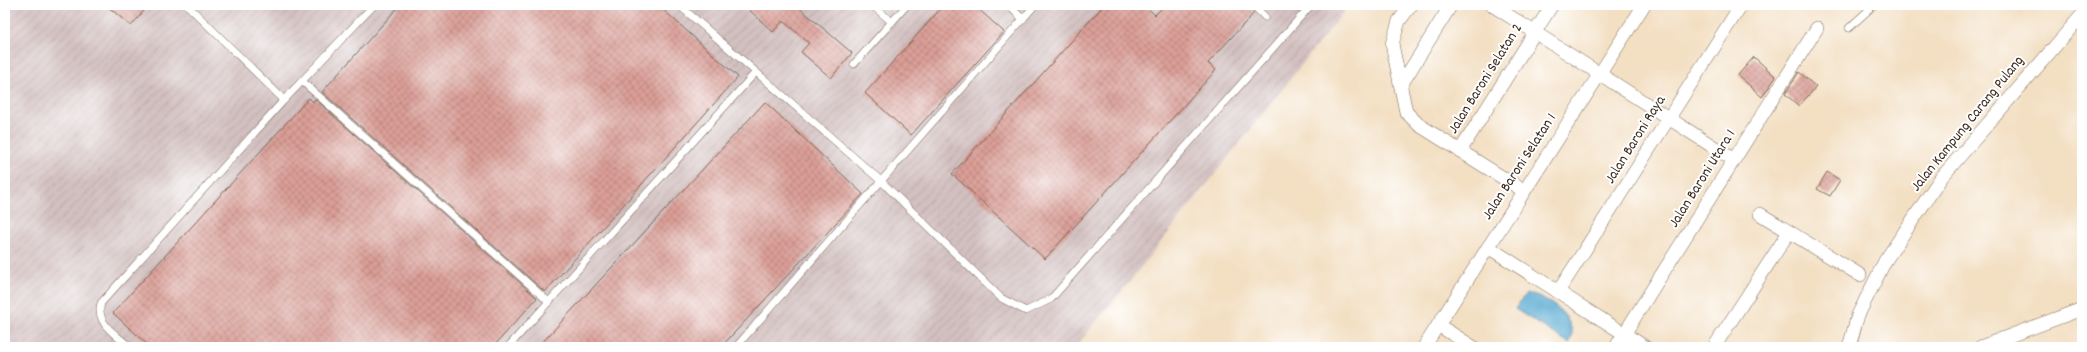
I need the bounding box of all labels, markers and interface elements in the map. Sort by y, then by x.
street label: Jalan Baroni Selatan 2 [1443,20,1529,138]
street label: Jalan Kampung Carang Pulang [1906,51,2030,197]
street label: Jalan Baroni Raya [1600,91,1672,188]
street label: Jalan Baroni Selatan 1 [1477,109,1563,225]
street label: Jalan Baroni Utara 1 [1664,126,1742,232]

